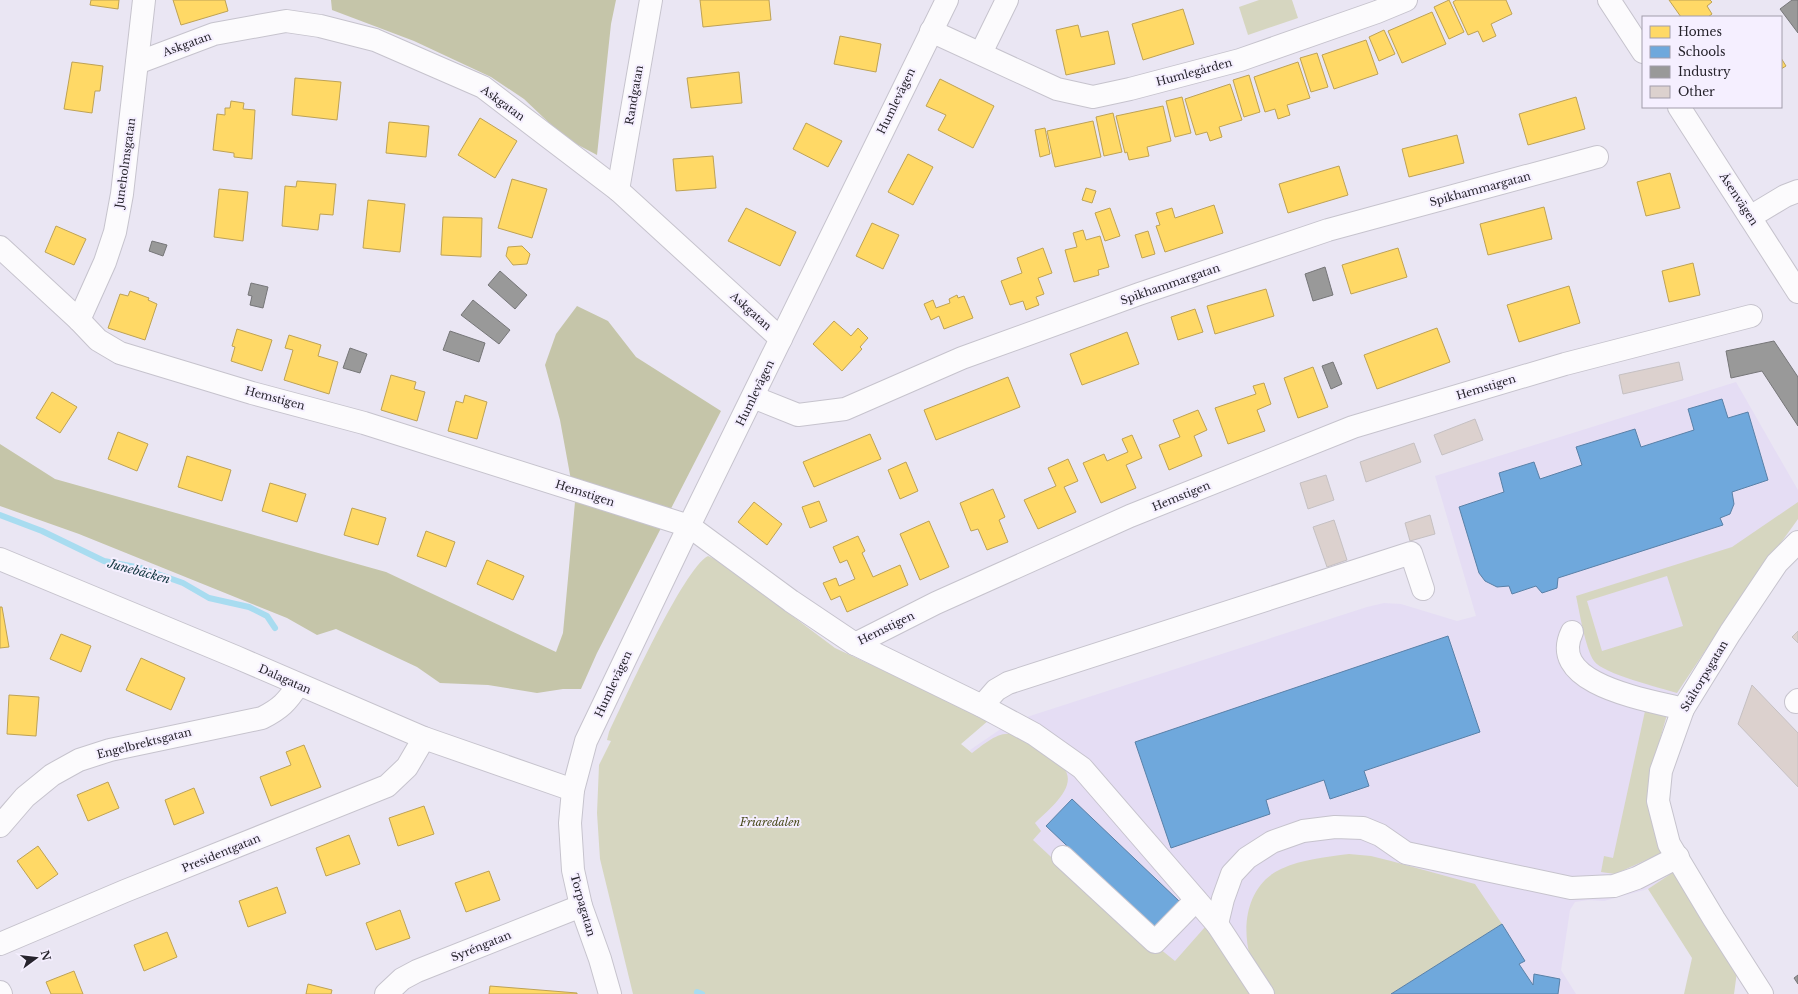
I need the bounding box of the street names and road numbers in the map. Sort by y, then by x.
street label: Askgatan [160,29,214,60]
street label: Humlegården [1154,55,1234,89]
street label: Randgatan [622,64,646,126]
street label: Humlevägen [874,65,918,136]
street label: Askgatan [478,82,528,124]
street label: Juneholmsgatan [111,117,138,211]
street label: Spikhammargatan [1428,169,1533,209]
street label: Åsenvägen [1716,169,1762,228]
street label: Spikhammargatan [1118,260,1222,308]
street label: Askgatan [727,288,775,333]
street label: Humlevägen [733,357,777,428]
street label: Hemstigen [1455,371,1518,403]
street label: Hemstigen [244,383,307,413]
street label: Hemstigen [554,477,617,509]
street label: Hemstigen [1150,478,1212,514]
street label: Hemstigen [855,608,917,648]
street label: Ståltorpsgatan [1677,638,1731,714]
street label: Humlevägen [591,648,635,720]
street label: Dalagatan [257,661,314,697]
street label: Engelbrektsgatan [95,724,193,762]
street label: Presidentgatan [180,831,263,875]
street label: Torpagatan [567,872,599,938]
street label: Syréngatan [449,927,513,964]

